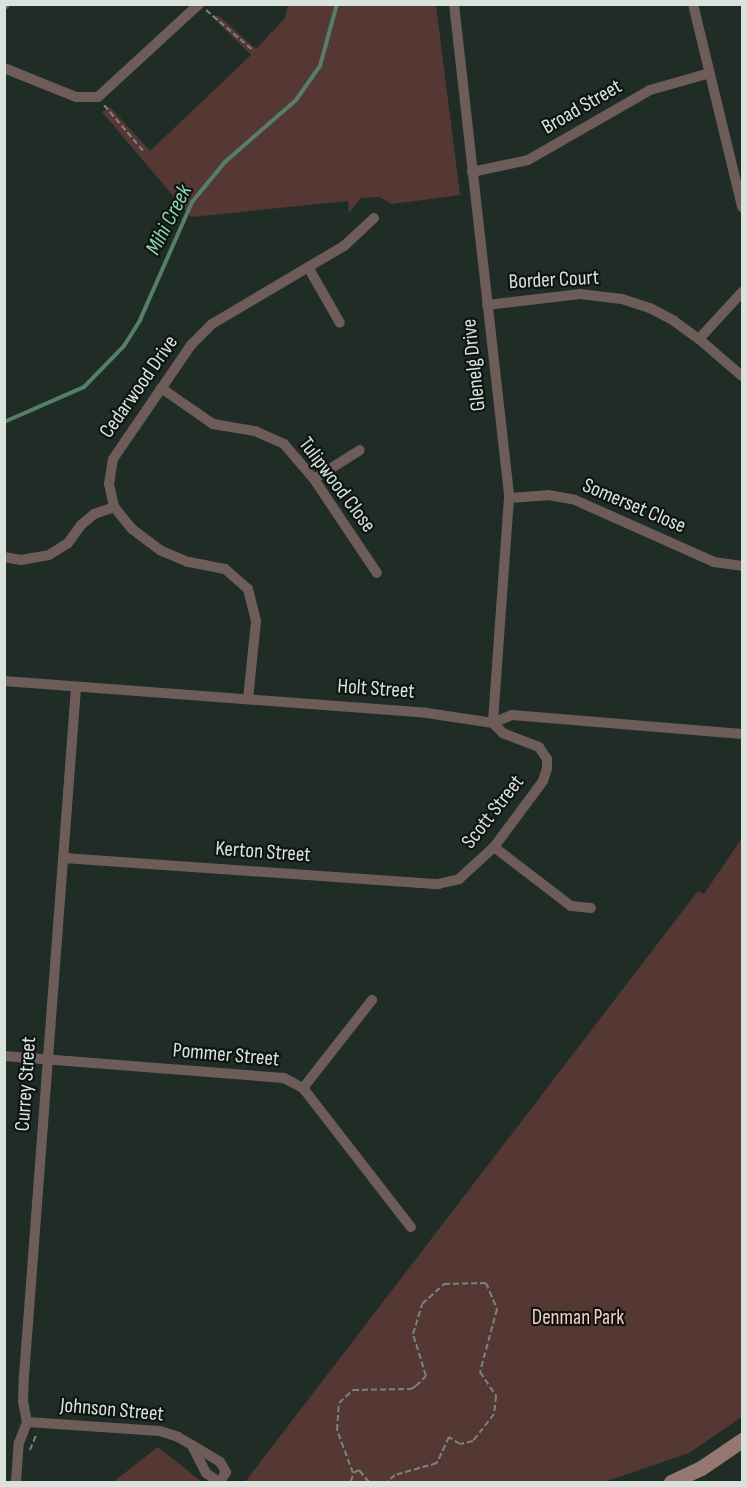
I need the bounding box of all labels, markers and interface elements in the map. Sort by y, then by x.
street label: Broad Street [537,74,627,140]
water label: Mihi Creek [140,181,198,259]
street label: Border Court [508,265,600,295]
street label: Glenelg Drive [457,318,491,412]
street label: Cedarwood Drive [94,331,184,443]
street label: Tulipwood Close [293,432,381,538]
street label: Somerset Close [579,473,689,539]
street label: Holt Street [337,674,415,704]
street label: Scott Street [456,770,530,854]
street label: Kerton Street [215,836,311,868]
street label: Currey Street [10,1036,42,1132]
street label: Pommer Street [172,1038,280,1072]
park label: Denman Park [532,1305,624,1331]
street label: Johnson Street [59,1393,165,1427]

